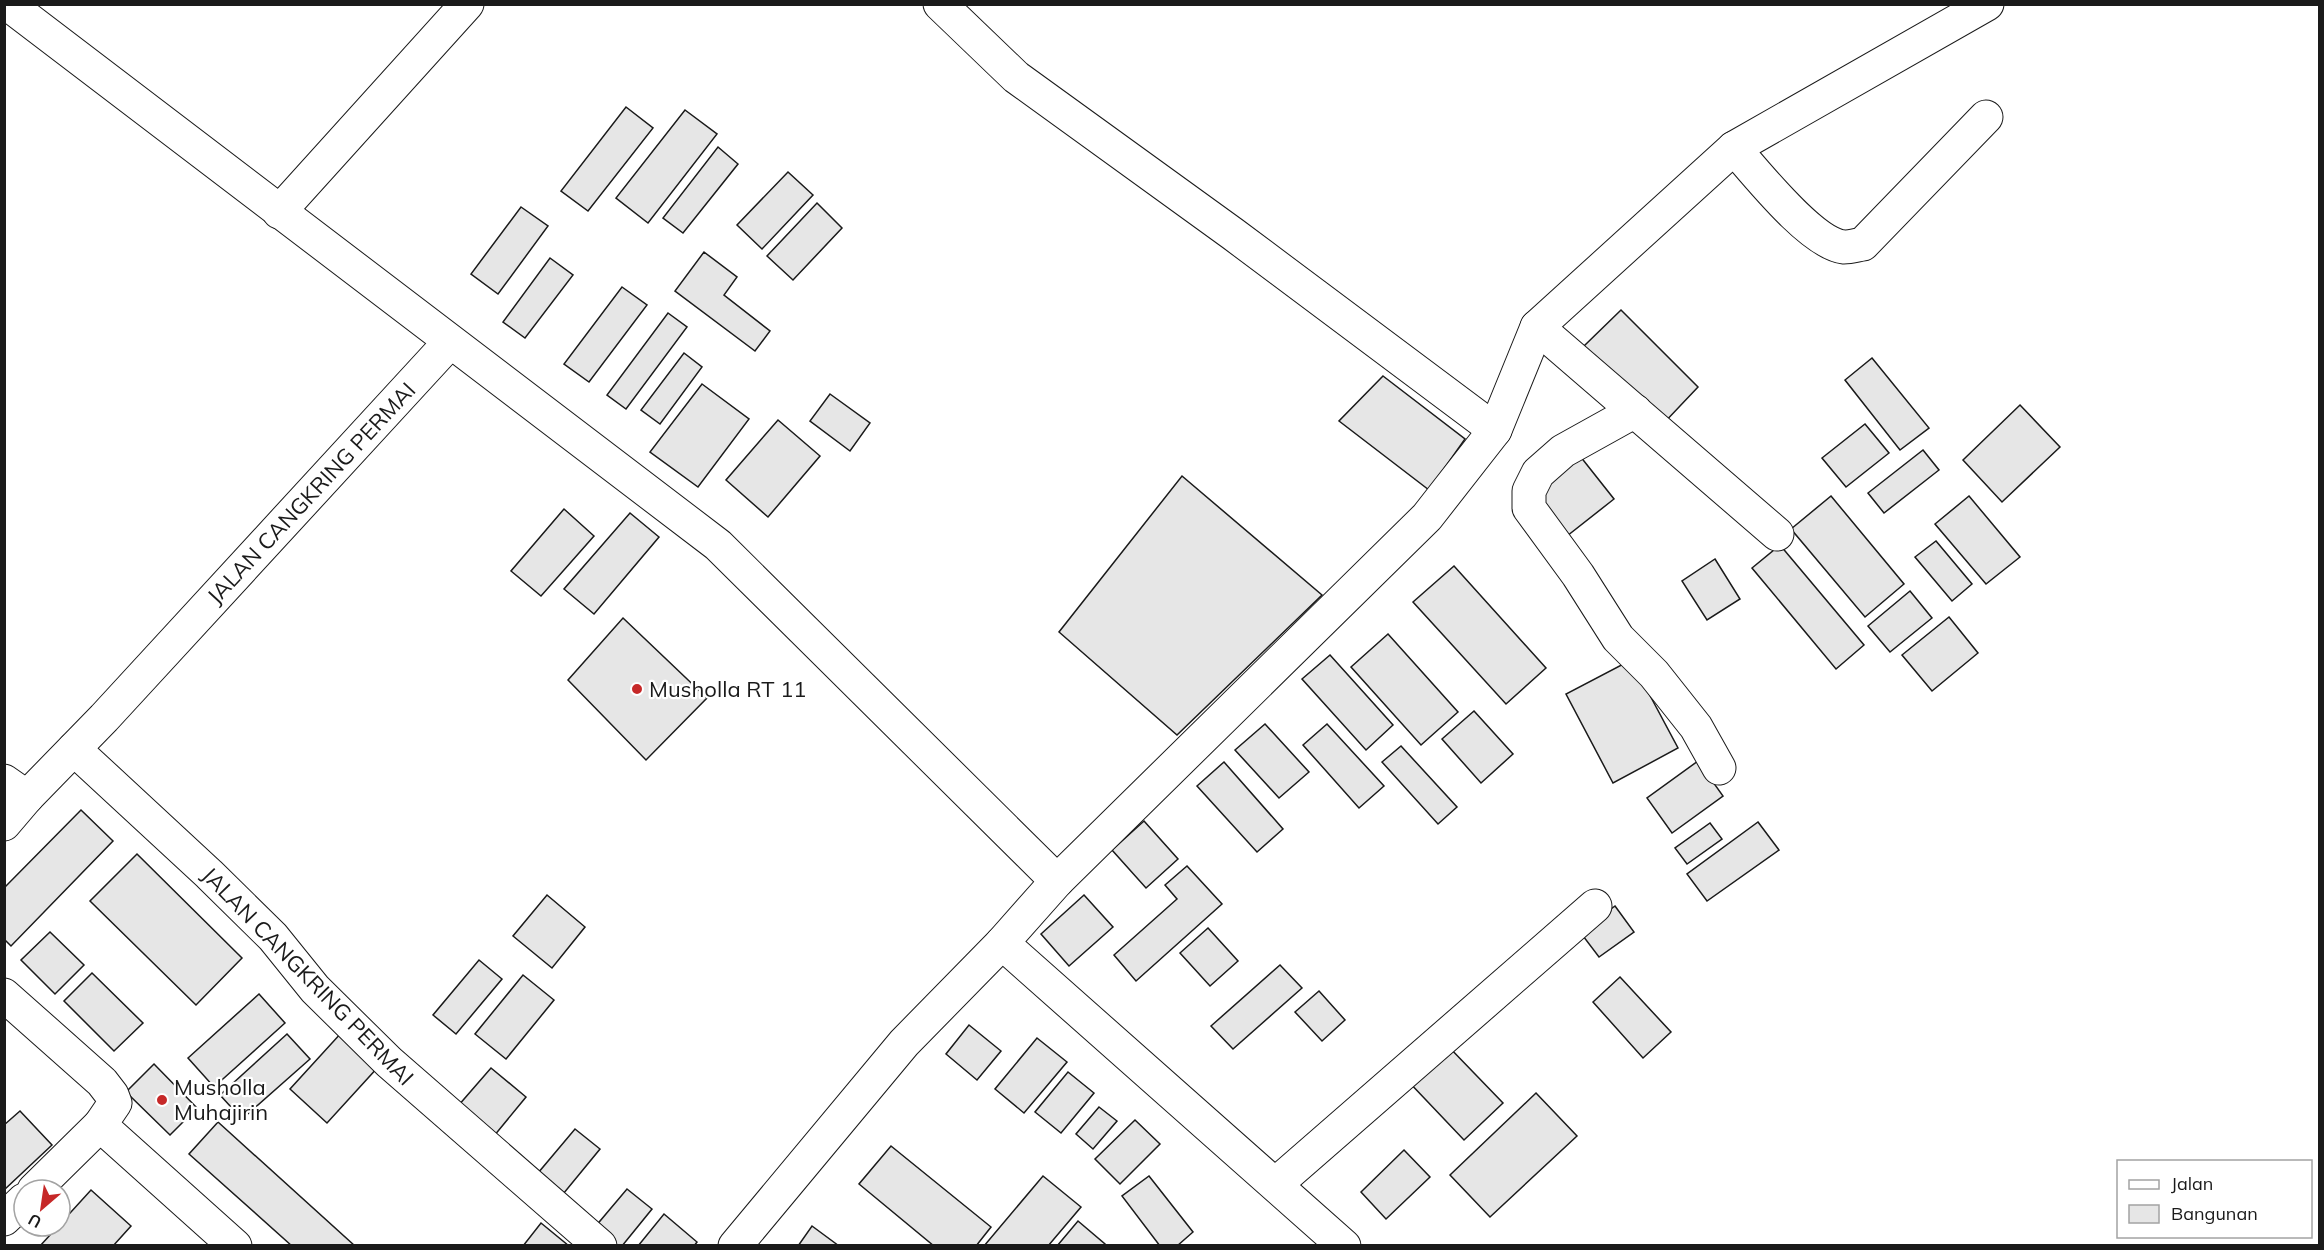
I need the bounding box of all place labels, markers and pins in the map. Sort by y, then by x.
place label: Musholla RT 11 [649,675,807,703]
marker: Musholla RT 11 [630,682,644,696]
place label: Musholla Muhajirin [174,1073,268,1126]
marker: Musholla Muhajirin [155,1093,169,1107]

